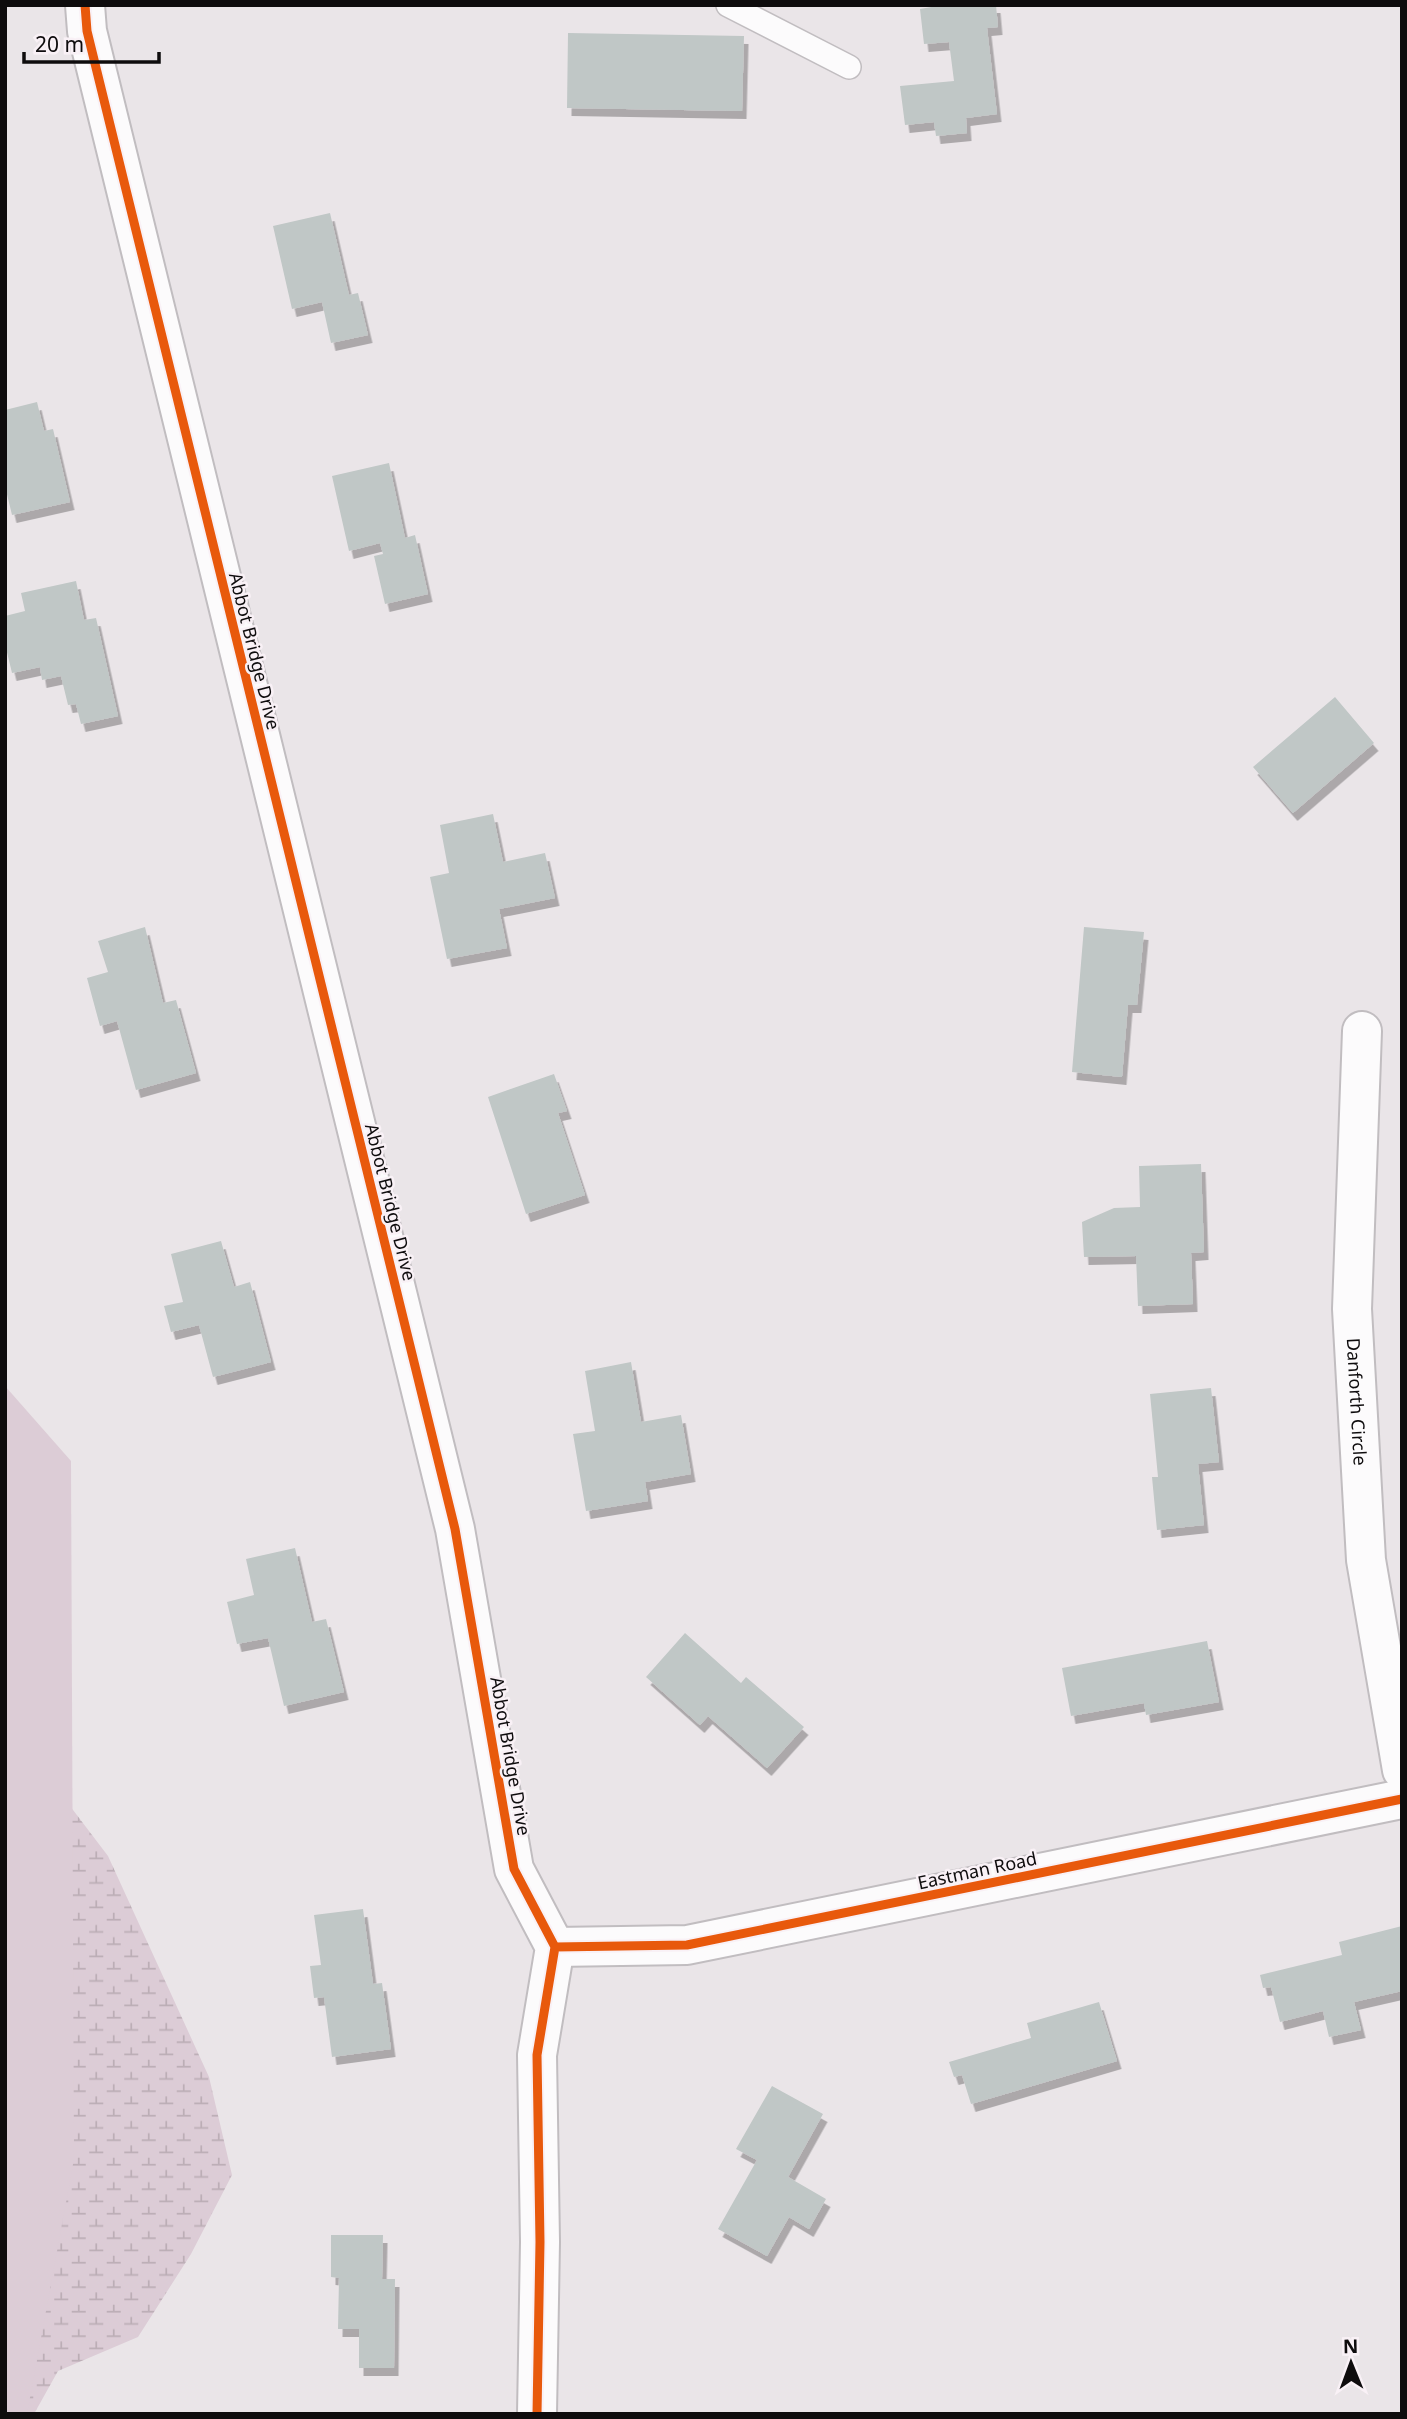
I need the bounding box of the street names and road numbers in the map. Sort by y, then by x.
street label: Abbot Bridge Drive [224,570,286,732]
street label: Abbot Bridge Drive [360,1121,422,1283]
street label: Danforth Circle [1342,1337,1373,1466]
street label: Abbot Bridge Drive [485,1675,537,1837]
street label: Eastman Road [915,1846,1039,1894]

